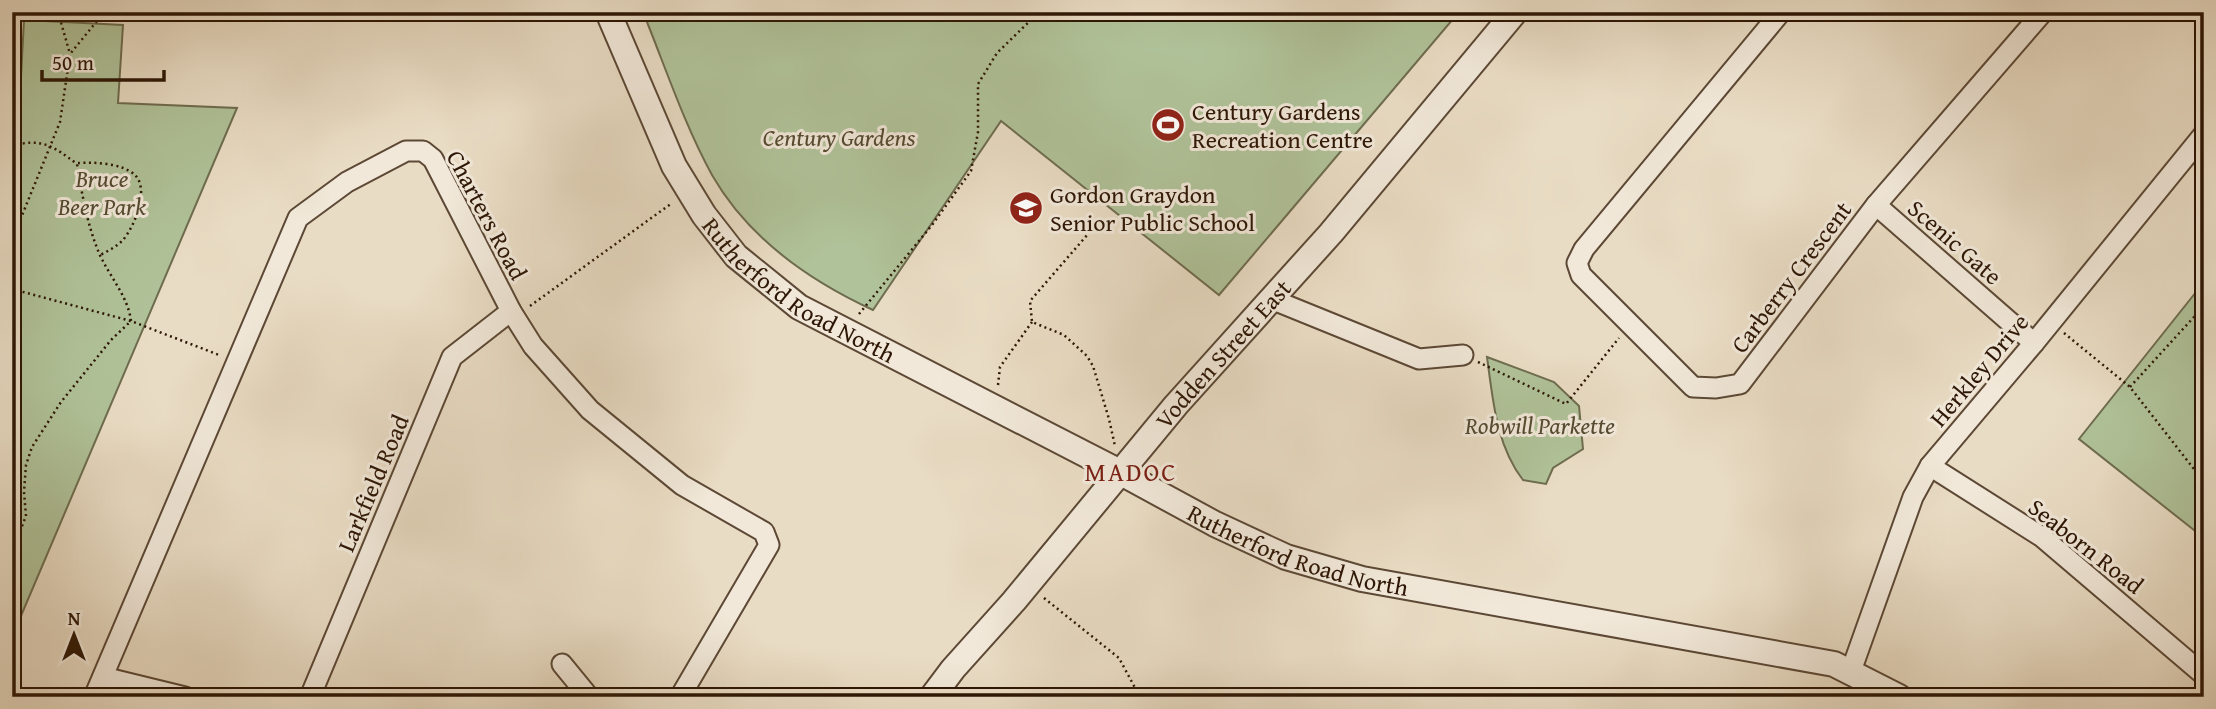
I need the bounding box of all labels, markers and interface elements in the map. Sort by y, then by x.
scale bar [42,38,164,82]
text: 50 m [52,47,94,78]
place label: Century Gardens Recreation Centre [1192,94,1373,157]
sports icon: Century Gardens Recreation Centre [1149,106,1187,144]
park label: Century Gardens [763,120,916,155]
street label: Charters Road [438,144,536,286]
park label: Bruce Beer Park [57,161,146,224]
place label: Gordon Graydon Senior Public School [1050,177,1255,240]
school or university icon: Gordon Graydon Senior Public School [1007,189,1045,227]
street label: Scenic Gate [1900,191,2010,293]
street label: Carberry Crescent [1722,193,1860,360]
street label: Rutherford Road North [694,209,902,371]
street label: Vodden Street East [1146,271,1299,436]
street label: Herkley Drive [1921,306,2037,434]
park label: Robwill Parkette [1464,408,1615,443]
street label: Larkfield Road [328,409,418,557]
district label: MADOC [1085,452,1177,491]
street label: Seaborn Road [2021,490,2151,602]
street label: Rutherford Road North [1181,495,1412,605]
north arrow [38,600,108,670]
text: N [68,604,81,632]

